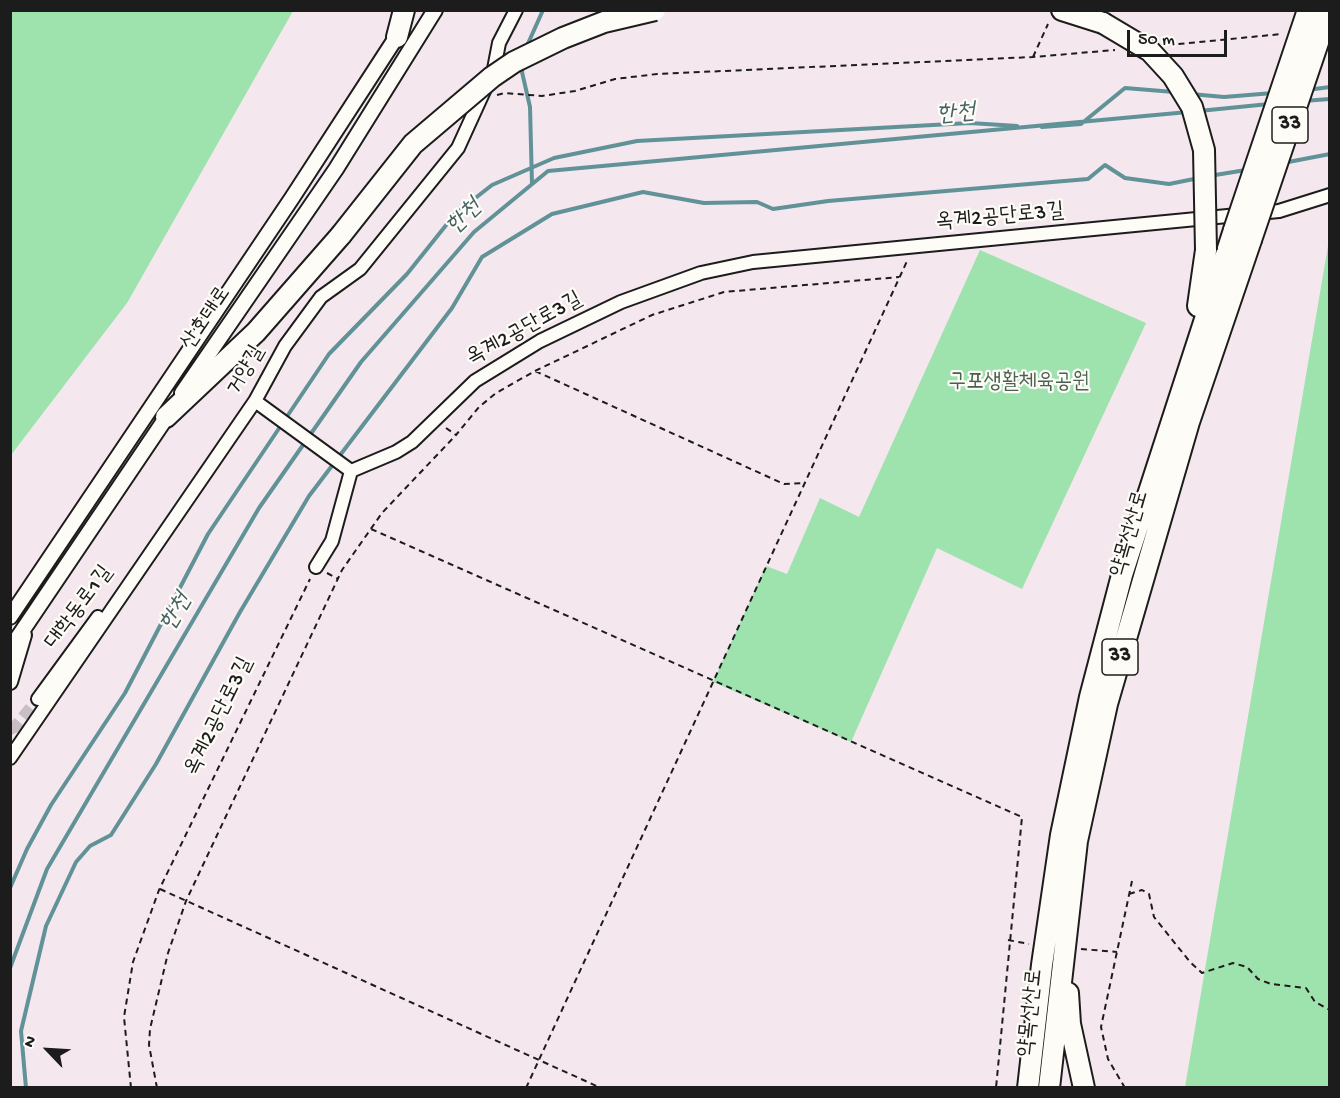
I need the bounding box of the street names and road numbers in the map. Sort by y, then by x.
road number: 33 [1272,107,1308,143]
street label: 옥계2공단로3길 [935,199,1065,237]
street label: 산호대로 [176,282,238,356]
street label: 옥계2공단로3길 [462,287,588,373]
street label: 거양길 [222,341,272,401]
street label: 약목선산로 [1106,488,1156,580]
street label: 대학동로1길 [40,561,120,655]
road number: 33 [1102,639,1138,675]
street label: 옥계2공단로3길 [180,654,260,780]
street label: 약목선산로 [1014,968,1050,1058]

